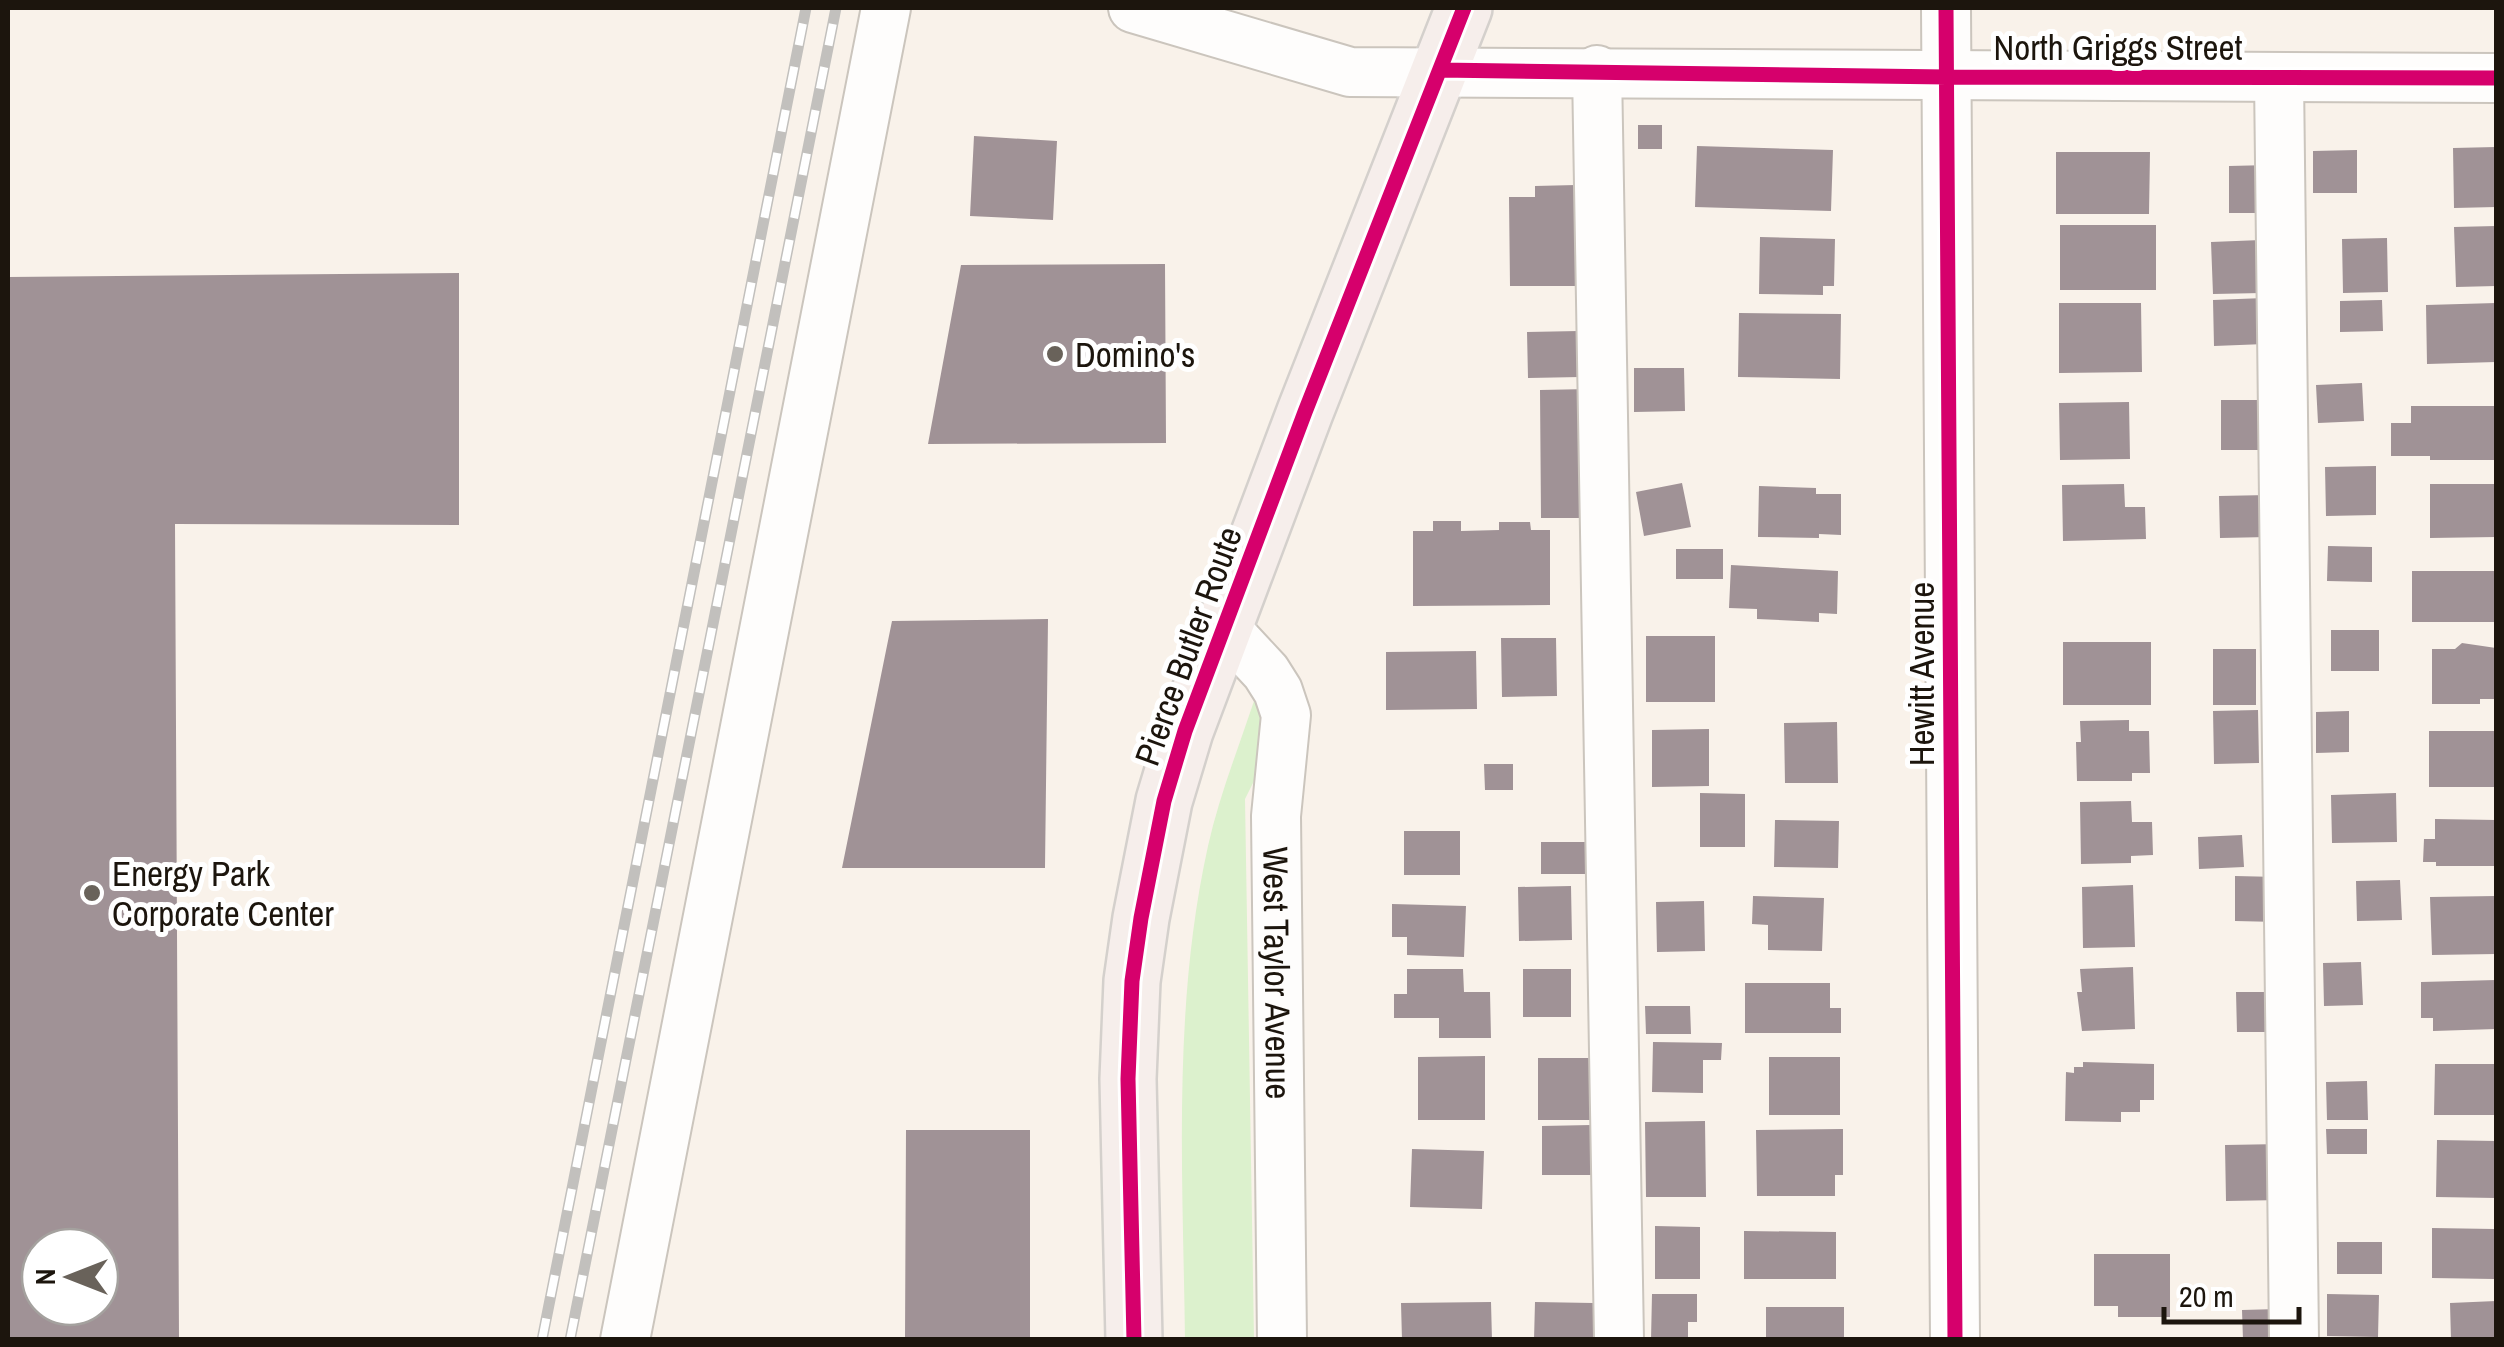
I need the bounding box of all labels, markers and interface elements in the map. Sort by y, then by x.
street label: North Griggs Street [1994,24,2242,71]
place label: Domino's [1075,331,1195,378]
marker: Domino's [1044,343,1066,365]
street label: Pierce Butler Route [1123,520,1253,772]
street label: Hewitt Avenue [1898,582,1945,766]
street label: West Taylor Avenue [1253,846,1303,1100]
place label: Energy Park Corporate Center [112,850,334,937]
marker: Energy Park Corporate Center [81,882,103,904]
north arrow [20,1227,120,1327]
scale bar [2164,1262,2299,1324]
text: N [26,1269,64,1285]
text: 20 m [2179,1276,2234,1316]

